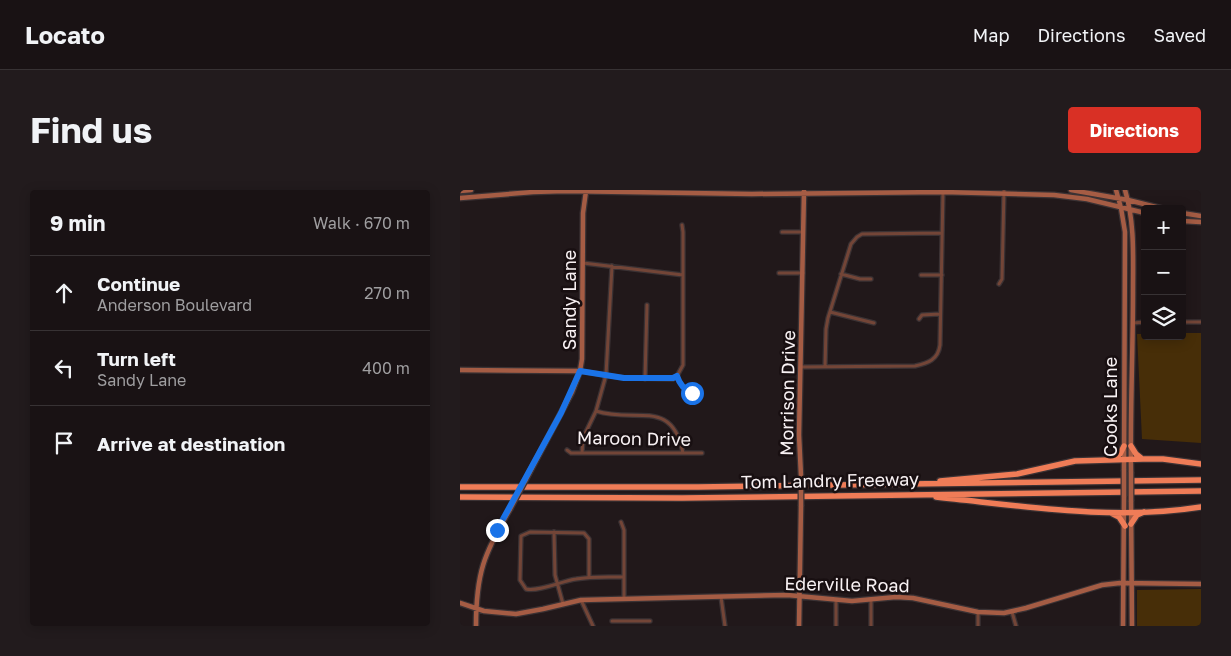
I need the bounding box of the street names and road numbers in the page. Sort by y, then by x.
street label: Sandy Lane [558,250,580,350]
street label: Morrison Drive [775,330,799,456]
street label: Cooks Lane [1099,357,1121,457]
street label: Maroon Drive [577,426,691,450]
street label: Tom Landry Freeway [741,467,919,493]
street label: Ederville Road [784,572,910,596]

